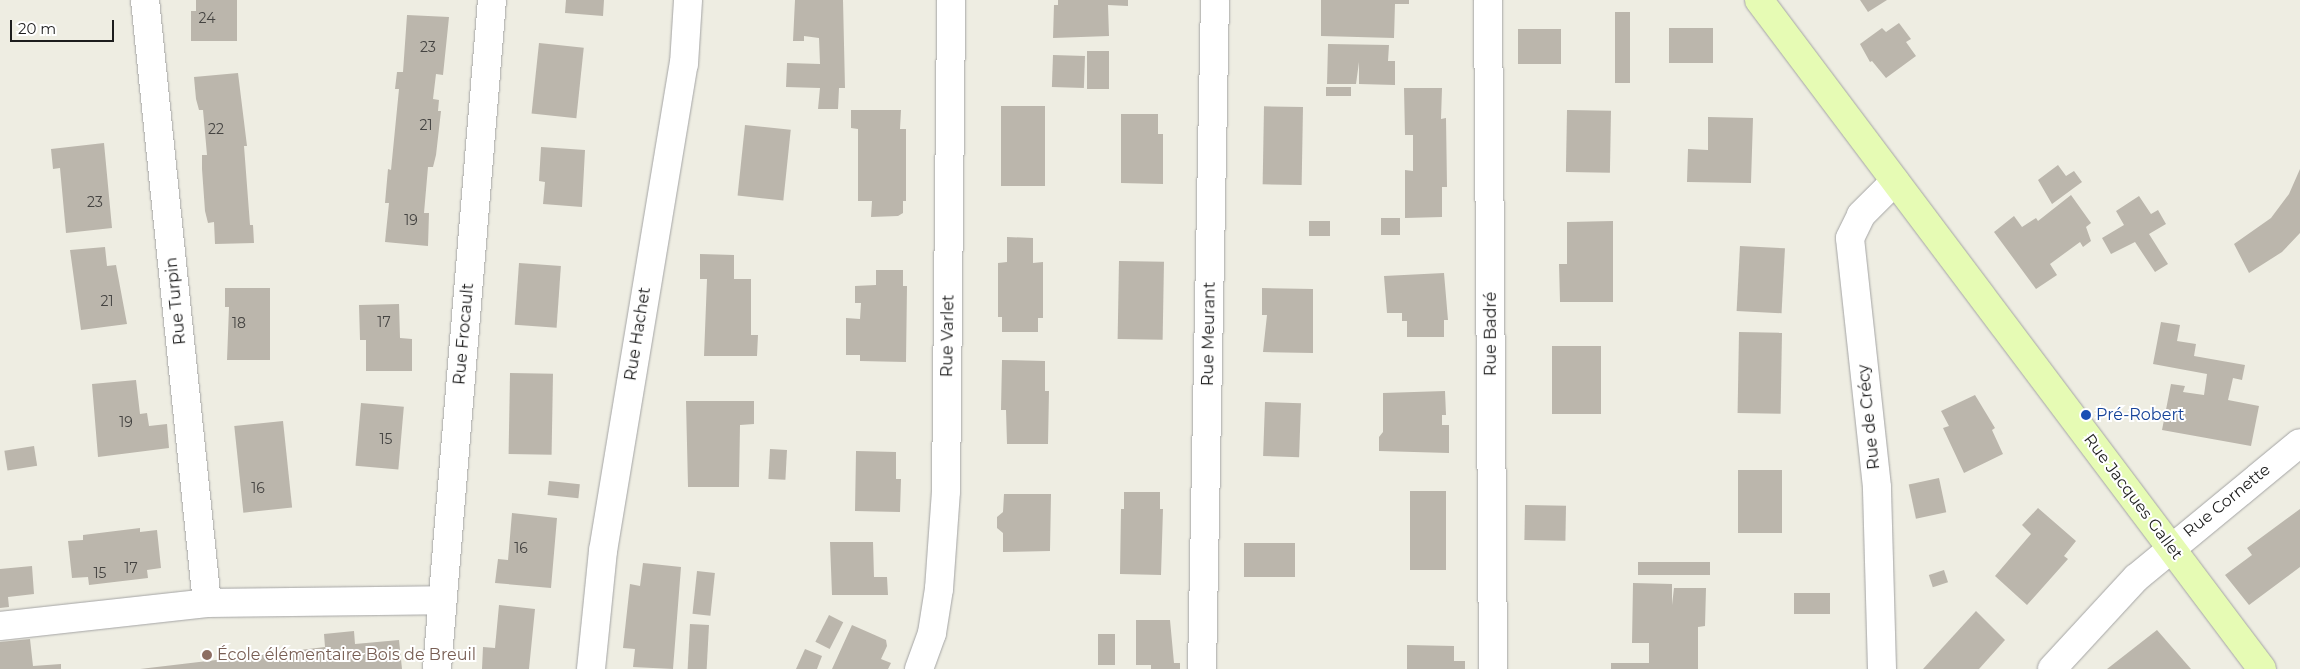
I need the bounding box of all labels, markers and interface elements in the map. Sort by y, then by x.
scale bar [12,10,116,42]
house number: 24 [199,10,215,26]
text: 20 m [18,19,56,38]
house number: 23 [420,39,436,55]
house number: 21 [419,117,433,133]
house number: 22 [208,121,224,137]
house number: 23 [87,194,103,210]
house number: 19 [404,212,418,228]
street label: Rue Turpin [162,256,190,346]
street label: Rue Frocault [450,282,478,386]
street label: Rue Meurant [1198,282,1220,386]
street label: Rue Hachet [621,286,655,382]
street label: Rue Badré [1481,292,1501,376]
house number: 21 [100,293,114,309]
street label: Rue Varlet [938,295,958,377]
house number: 17 [377,314,391,330]
house number: 18 [232,315,246,331]
street label: Rue de Crécy [1854,363,1884,471]
place label: Pré-Robert [2096,405,2185,425]
marker: Pré-Robert [2080,409,2092,421]
house number: 19 [119,414,133,430]
street label: Rue Jacques Gallet [2079,430,2187,564]
house number: 15 [380,431,392,447]
street label: Rue Cornette [2180,460,2274,542]
house number: 16 [251,480,265,496]
house number: 16 [514,540,528,556]
house number: 17 [124,560,138,576]
house number: 15 [94,565,106,581]
place label: École élémentaire Bois de Breuil [217,645,476,665]
marker: École élémentaire Bois de Breuil [201,649,213,661]

